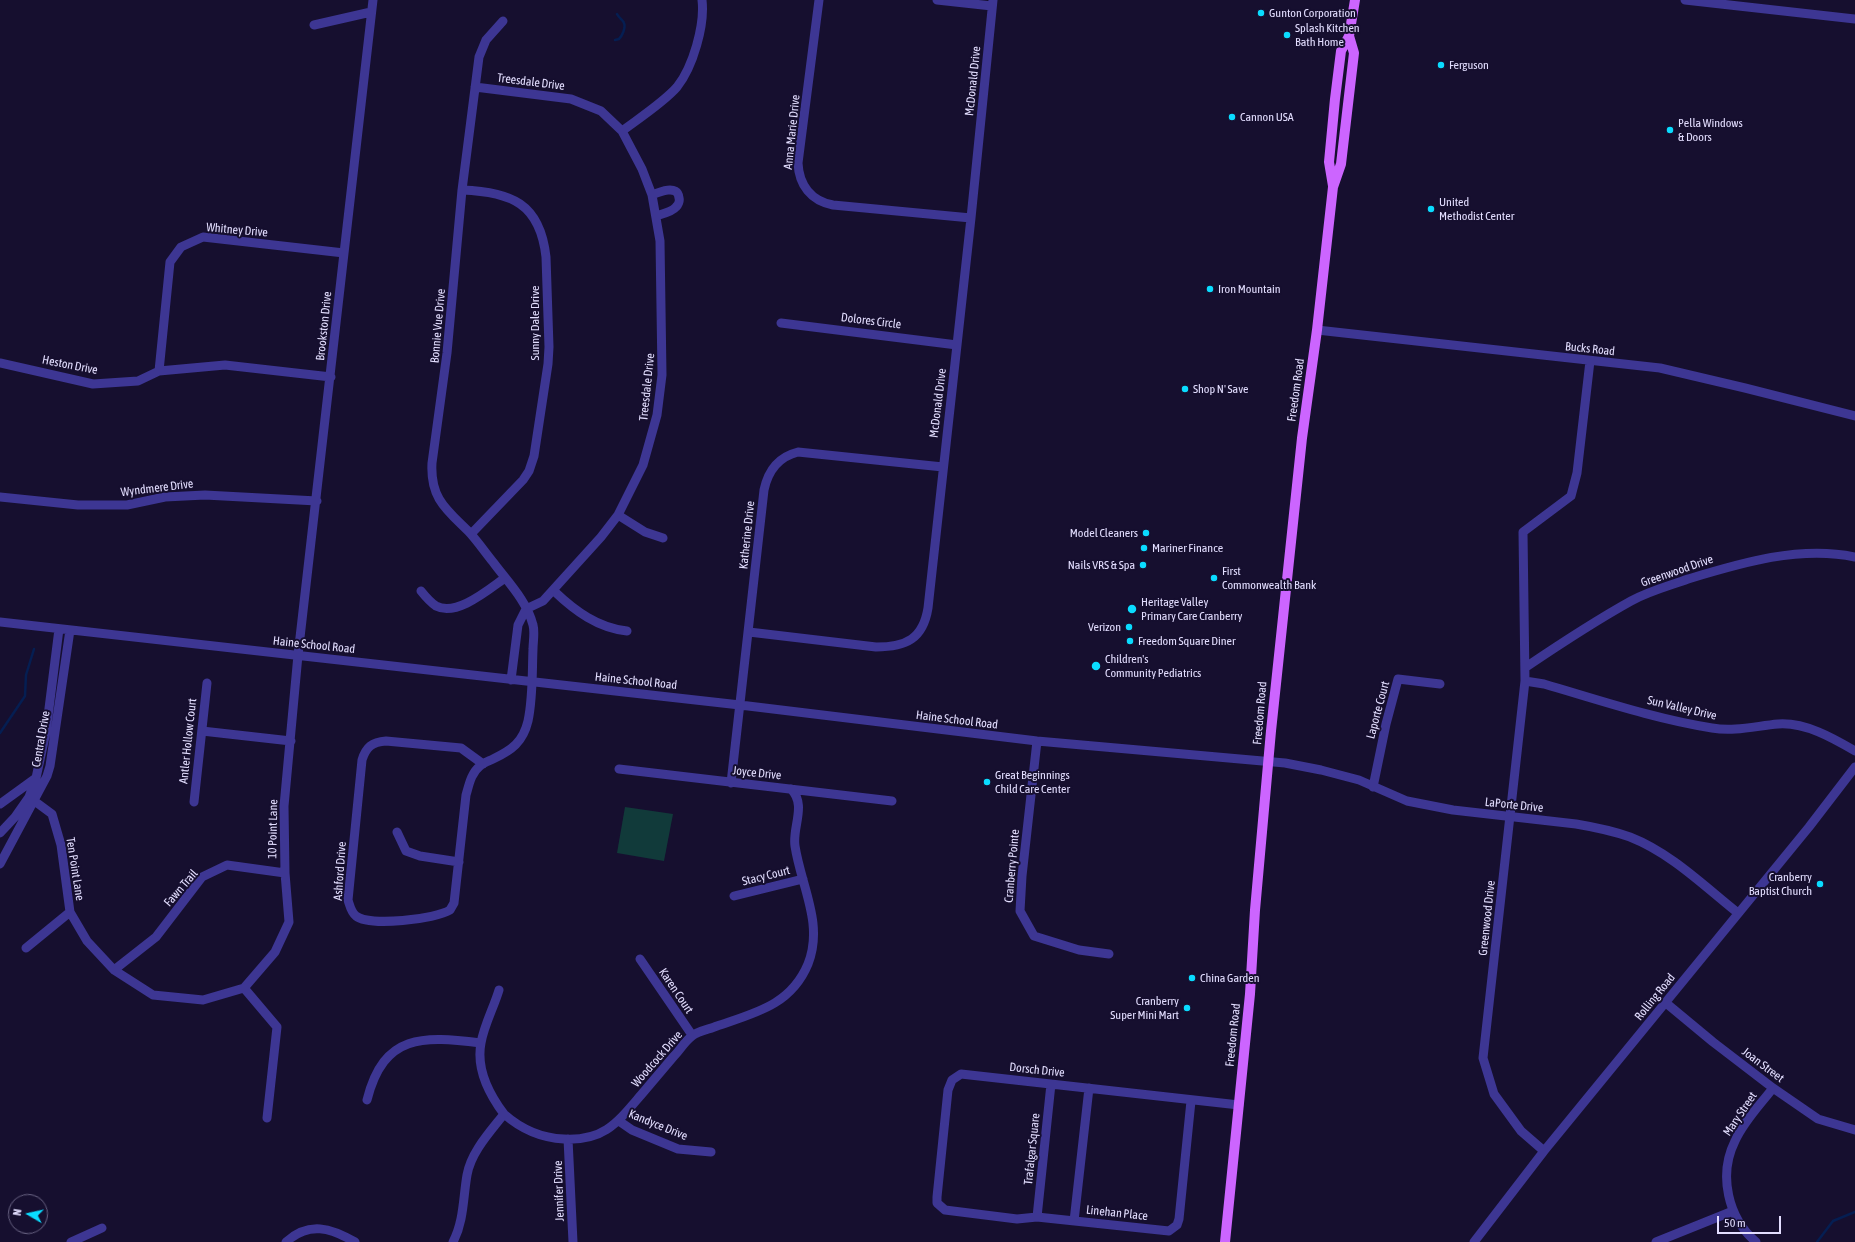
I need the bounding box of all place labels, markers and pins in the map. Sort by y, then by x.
place label: Gunton Corporation [1269,6,1356,20]
marker: Gunton Corporation [1256,8,1266,18]
place label: Splash Kitchen Bath Home [1295,21,1360,49]
marker: Splash Kitchen Bath Home [1282,30,1292,40]
place label: Ferguson [1449,58,1489,72]
marker: Ferguson [1436,60,1446,70]
place label: Cannon USA [1240,110,1294,124]
marker: Cannon USA [1227,112,1237,122]
place label: Pella Windows & Doors [1678,116,1743,144]
marker: Pella Windows & Doors [1665,125,1675,135]
place label: United Methodist Center [1439,195,1514,223]
marker: United Methodist Center [1426,204,1436,214]
place label: Iron Mountain [1218,282,1281,296]
marker: Iron Mountain [1205,284,1215,294]
place label: Shop N' Save [1193,382,1248,396]
marker: Shop N' Save [1180,384,1190,394]
place label: Model Cleaners [1070,526,1138,540]
marker: Model Cleaners [1141,528,1151,538]
place label: Mariner Finance [1152,541,1223,555]
marker: Mariner Finance [1139,543,1149,553]
place label: Nails VRS & Spa [1068,558,1135,572]
marker: Nails VRS & Spa [1138,560,1148,570]
place label: First Commonwealth Bank [1222,564,1316,592]
marker: First Commonwealth Bank [1209,573,1219,583]
place label: Heritage Valley Primary Care Cranberry [1141,595,1242,623]
marker: Heritage Valley Primary Care Cranberry [1126,603,1138,615]
place label: Verizon [1088,620,1121,634]
marker: Verizon [1124,622,1134,632]
place label: Freedom Square Diner [1138,634,1236,648]
marker: Freedom Square Diner [1125,636,1135,646]
place label: Children's Community Pediatrics [1105,652,1201,680]
marker: Children's Community Pediatrics [1090,660,1102,672]
place label: Great Beginnings Child Care Center [995,768,1070,796]
marker: Great Beginnings Child Care Center [982,777,992,787]
place label: Cranberry Baptist Church [1749,870,1812,898]
marker: Cranberry Baptist Church [1815,879,1825,889]
place label: China Garden [1200,971,1259,985]
marker: China Garden [1187,973,1197,983]
place label: Cranberry Super Mini Mart [1110,994,1179,1022]
marker: Cranberry Super Mini Mart [1182,1003,1192,1013]

